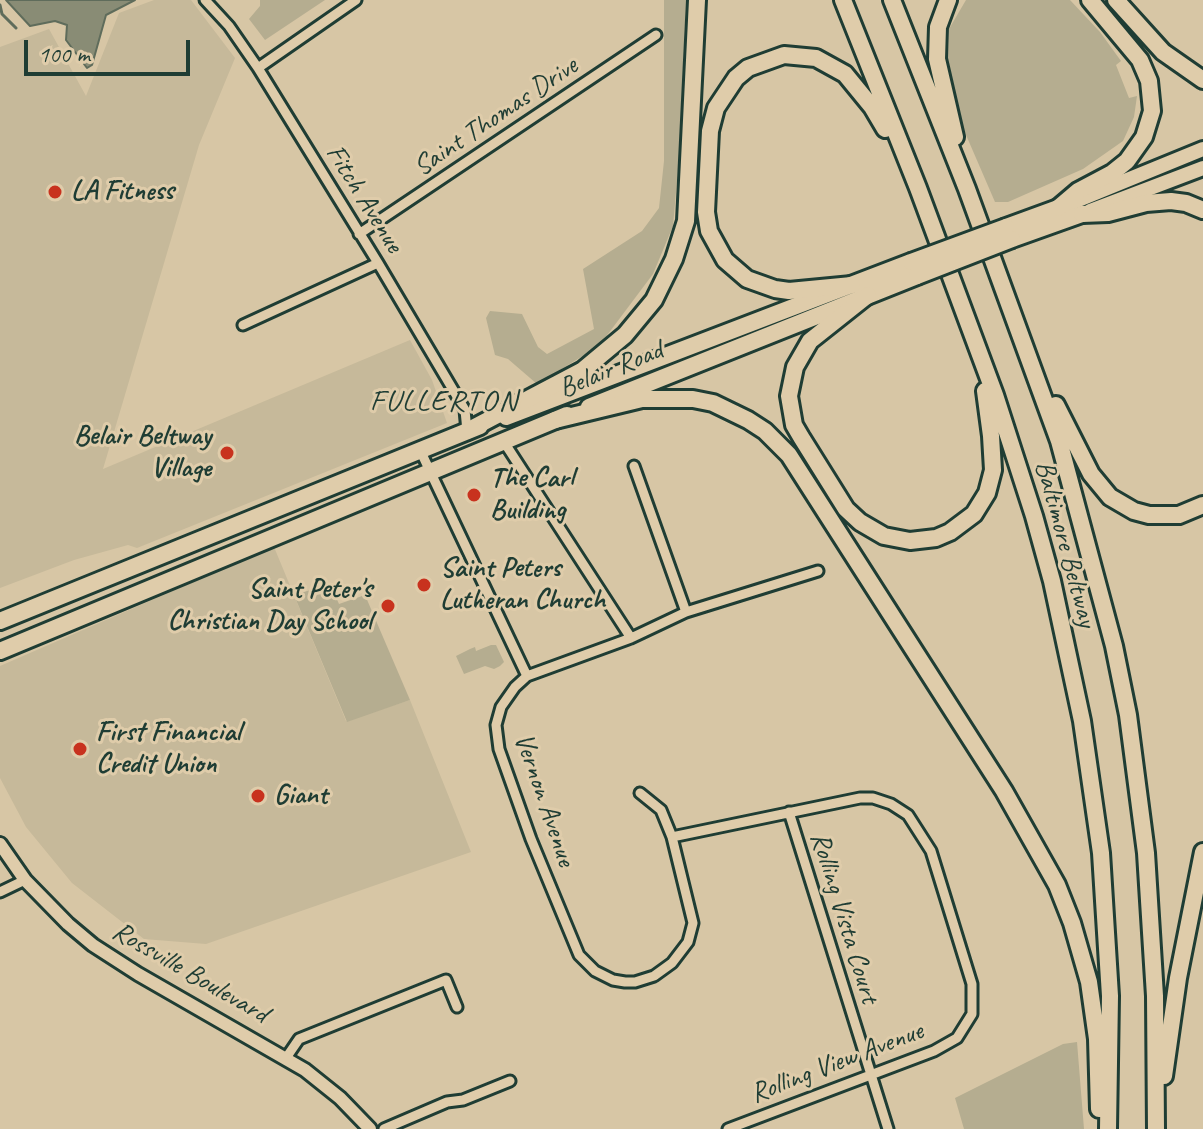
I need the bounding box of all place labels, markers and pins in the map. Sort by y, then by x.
place label: LA Fitness [71,175,174,209]
marker: LA Fitness [46,183,64,201]
place label: Belair Beltway Village [74,420,211,486]
marker: Belair Beltway Village [218,444,236,462]
place label: The Carl Building [490,462,574,528]
marker: The Carl Building [465,486,483,504]
place label: Saint Peters Lutheran Church [440,552,605,618]
place label: Saint Peter's Christian Day School [168,573,372,639]
marker: Saint Peters Lutheran Church [415,576,433,594]
marker: Saint Peter's Christian Day School [379,597,397,615]
place label: First Financial Credit Union [96,716,240,782]
marker: First Financial Credit Union [71,740,89,758]
place label: Giant [274,779,327,813]
marker: Giant [249,787,267,805]

